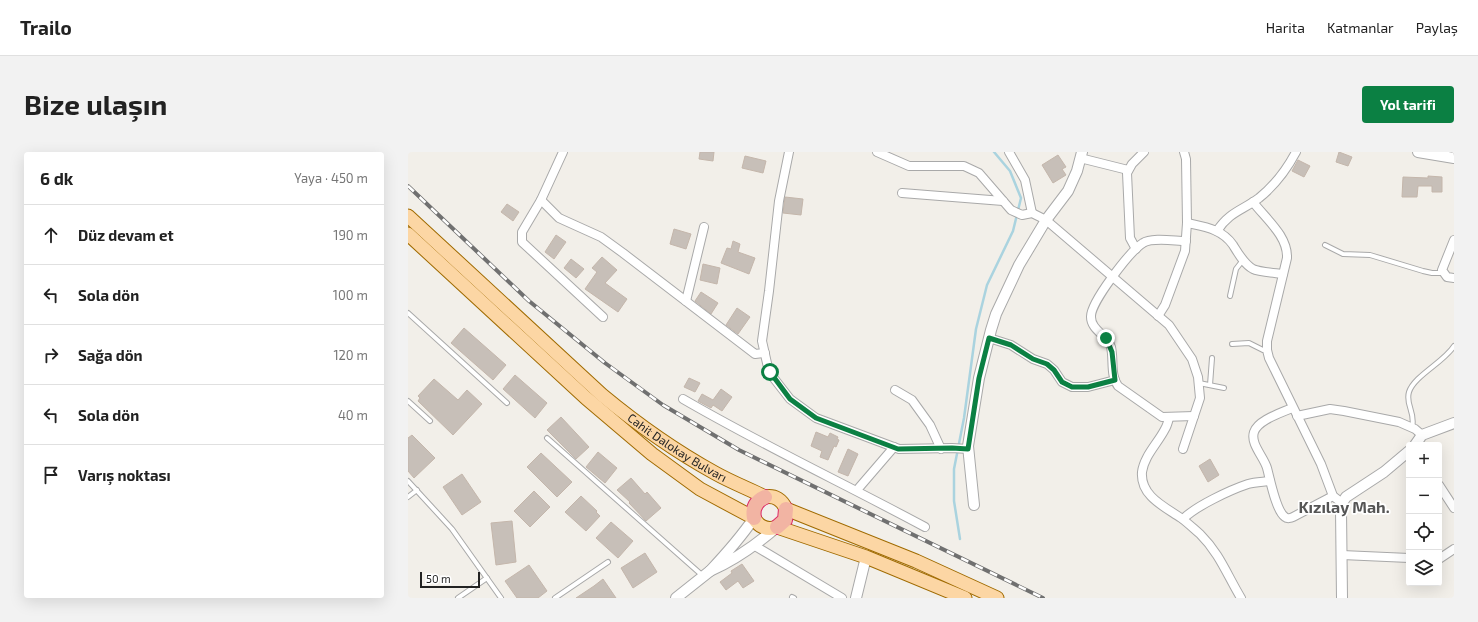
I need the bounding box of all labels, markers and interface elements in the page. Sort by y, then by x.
text: Trailo [20,16,72,39]
text: Harita [1266,19,1305,36]
text: Katmanlar [1327,19,1394,36]
text: Paylaş [1416,19,1458,36]
button: Yol tarifi [1362,86,1454,123]
text: Bize ulaşın [24,87,167,121]
text: 6 dk [40,168,73,188]
text: Yaya · 450 m [294,170,368,186]
icon: ahead [40,224,62,246]
text: Düz devam et [78,226,174,244]
text: 190 m [333,227,368,243]
icon: left [40,284,62,306]
text: Sola dön [78,286,139,304]
text: 100 m [333,287,368,303]
route end [1097,329,1115,347]
icon: right [40,344,62,366]
text: Sağa dön [78,346,143,364]
text: 120 m [333,347,368,363]
route start [761,363,779,381]
icon: left [40,404,62,426]
text: Sola dön [78,406,139,424]
text: 40 m [338,407,368,423]
street label: Cahit Dalokay Bulvarı [625,410,729,484]
map controls [1406,442,1442,586]
button: + [1406,442,1442,478]
icon: arrive [40,464,62,486]
text: Varış noktası [78,466,171,484]
button: − [1406,478,1442,514]
district label: Kızılay Mah. [1298,497,1390,517]
button: locate [1406,514,1442,550]
button: layers [1406,550,1442,586]
scale bar [420,570,480,589]
text: 50 m [426,572,451,585]

